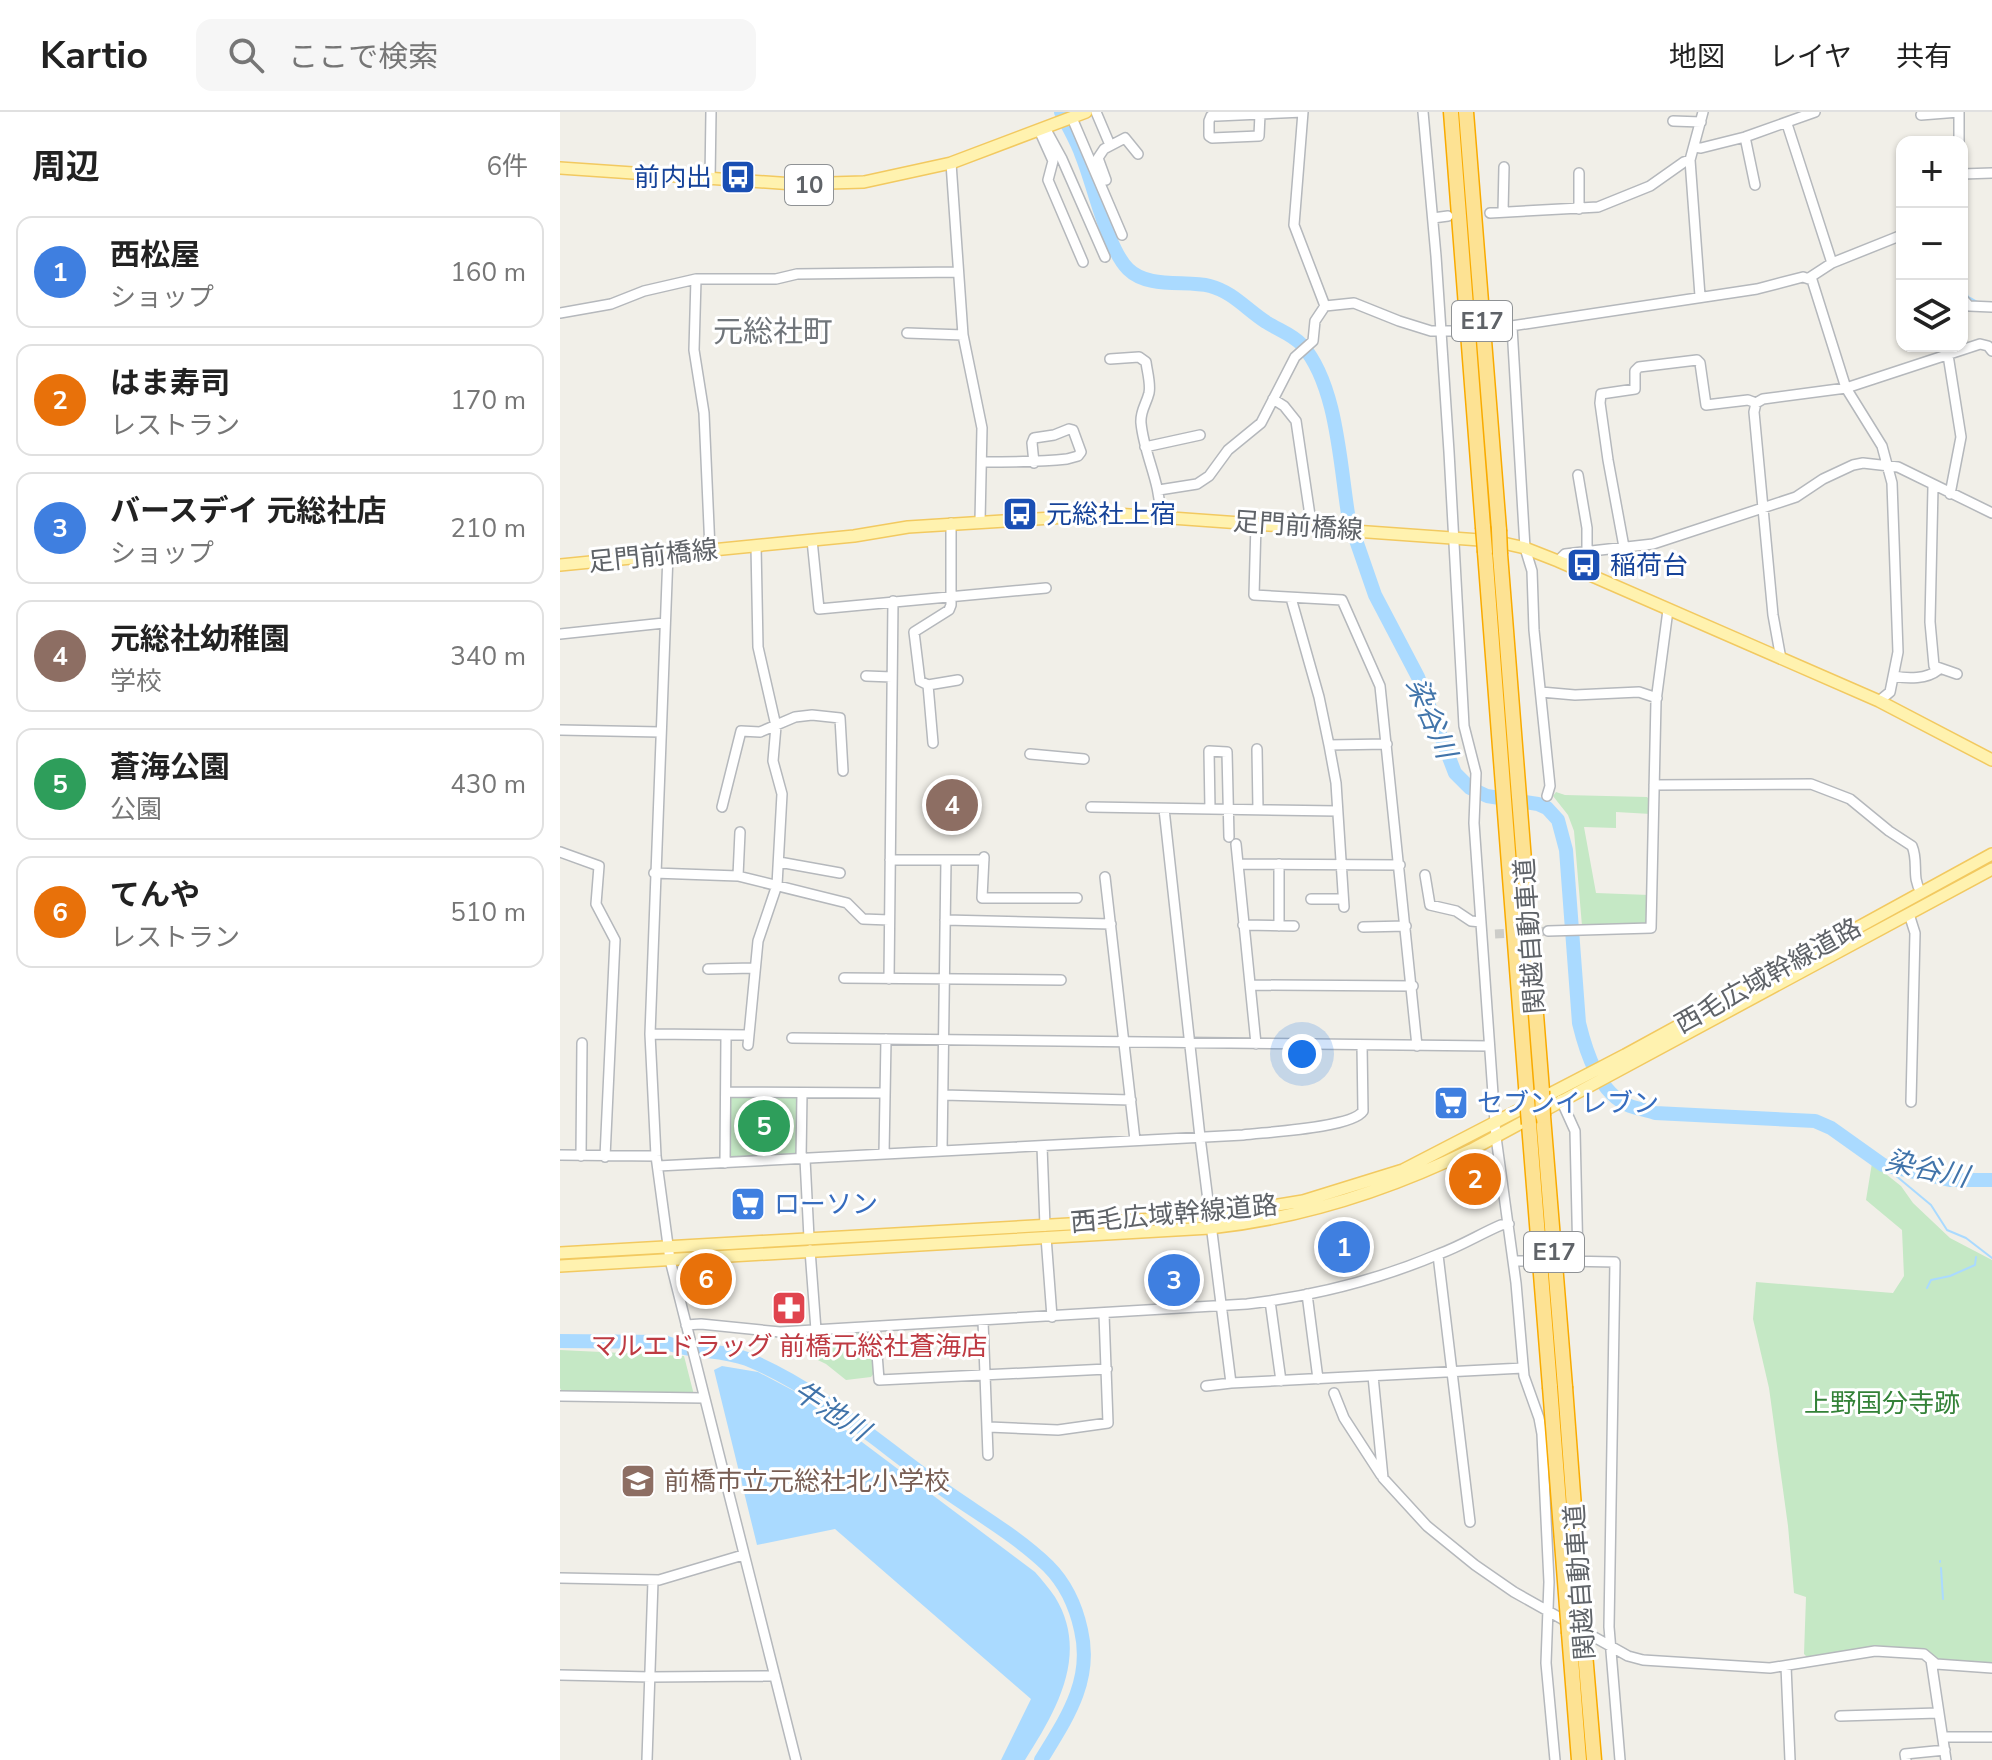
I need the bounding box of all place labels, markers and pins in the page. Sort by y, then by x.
bus stop icon: 前内出 [719,158,757,196]
place label: 前内出 [634,160,712,195]
bus stop icon: 元総社上宿 [1001,495,1039,533]
place label: 元総社上宿 [1046,497,1176,532]
bus stop icon: 稲荷台 [1565,546,1603,584]
place label: 稲荷台 [1610,548,1688,583]
pin: 4 [926,775,978,835]
supermarket icon: セブンイレブン [1432,1084,1470,1122]
place label: セブンイレブン [1477,1086,1659,1121]
pin: 5 [738,1096,790,1156]
pin: 2 [1449,1149,1501,1209]
supermarket icon: ローソン [729,1185,767,1223]
place label: ローソン [774,1187,878,1222]
pin: 1 [1318,1217,1370,1277]
pin: 6 [680,1249,732,1309]
pin: 3 [1148,1250,1200,1310]
pharmacy icon: マルエドラッグ 前橋元総社蒼海店 [770,1289,808,1327]
place label: マルエドラッグ 前橋元総社蒼海店 [591,1329,987,1364]
school or university icon: 前橋市立元総社北小学校 [619,1462,657,1500]
place label: 前橋市立元総社北小学校 [664,1464,950,1499]

